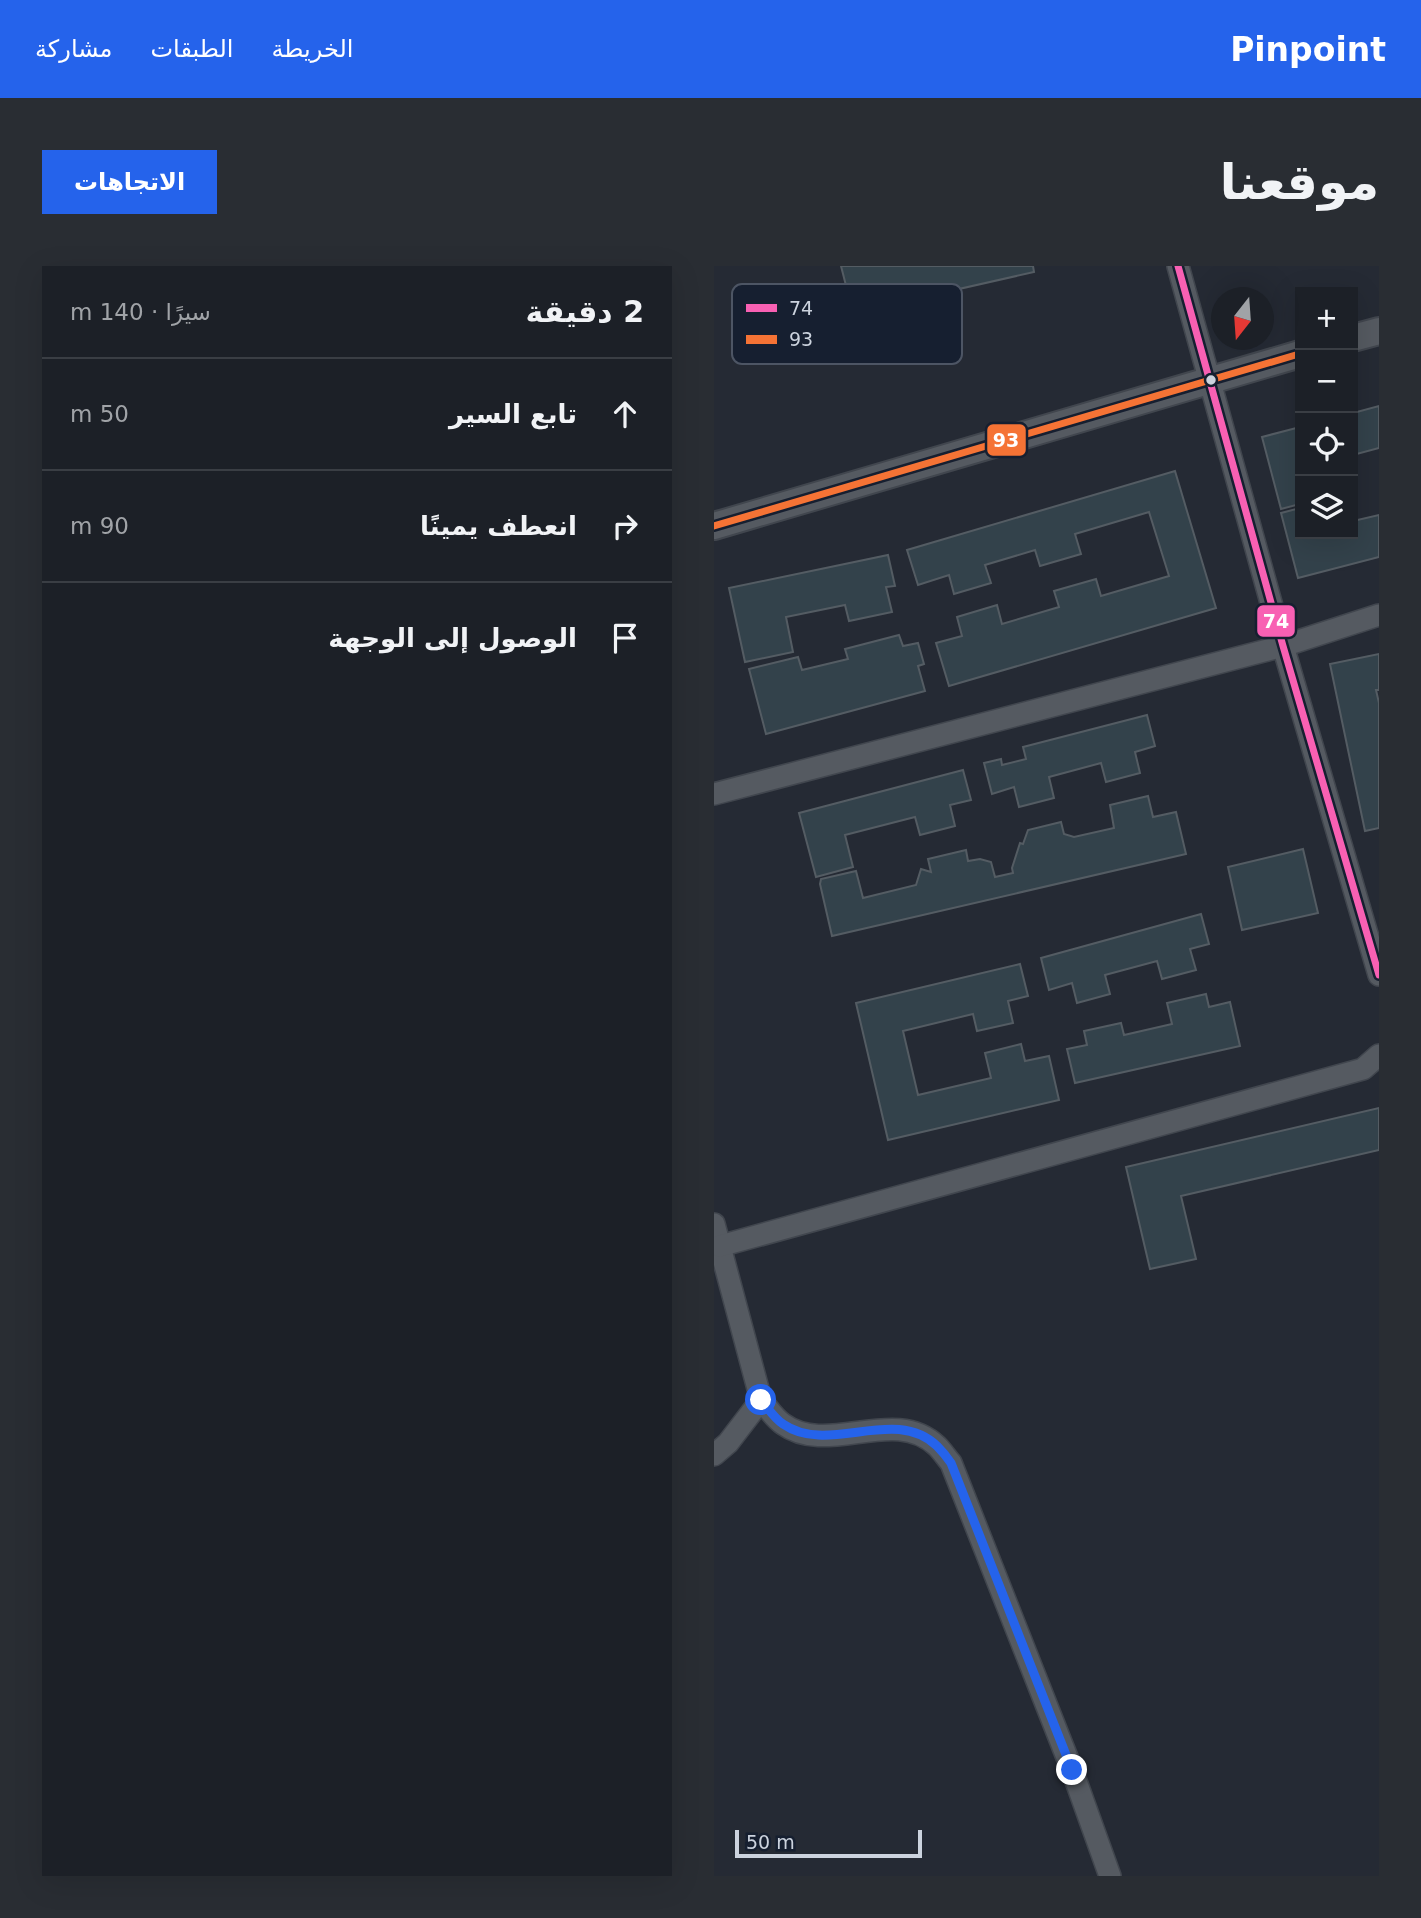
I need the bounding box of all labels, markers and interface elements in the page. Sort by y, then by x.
text: Pinpoint [1230,30,1386,69]
text: مشاركة [35,35,112,63]
text: الطبقات [150,35,233,63]
text: الخريطة [271,35,353,63]
button: الاتجاهات [42,150,217,214]
text: موقعنا [1220,154,1379,211]
legend [732,284,962,364]
north arrow [1211,287,1274,350]
map controls [1295,287,1358,539]
button: + [1295,287,1358,350]
text: 2 دقيقة [526,294,644,329]
text: 74 [789,297,813,319]
text: سيرًا · 140 m [70,299,211,325]
text: 93 [789,328,813,350]
button: − [1295,350,1358,413]
unlabelled marker [1204,373,1218,387]
icon: ahead [606,395,644,433]
text: تابع السير [449,399,577,429]
text: 50 m [70,401,129,427]
button: locate [1295,413,1358,476]
line badge: 93 [986,423,1027,457]
text: 93 [993,429,1019,451]
button: layers [1295,476,1358,539]
icon: right [606,507,644,545]
text: انعطف يمينًا [420,511,577,541]
text: 90 m [70,513,129,539]
line badge: 74 [1256,604,1296,638]
text: 74 [1263,610,1289,632]
icon: arrive [606,619,644,657]
text: الوصول إلى الوجهة [328,623,577,653]
route start [745,1384,776,1415]
route end [1056,1754,1087,1785]
scale bar [735,1827,922,1859]
text: 50 m [746,1831,795,1853]

